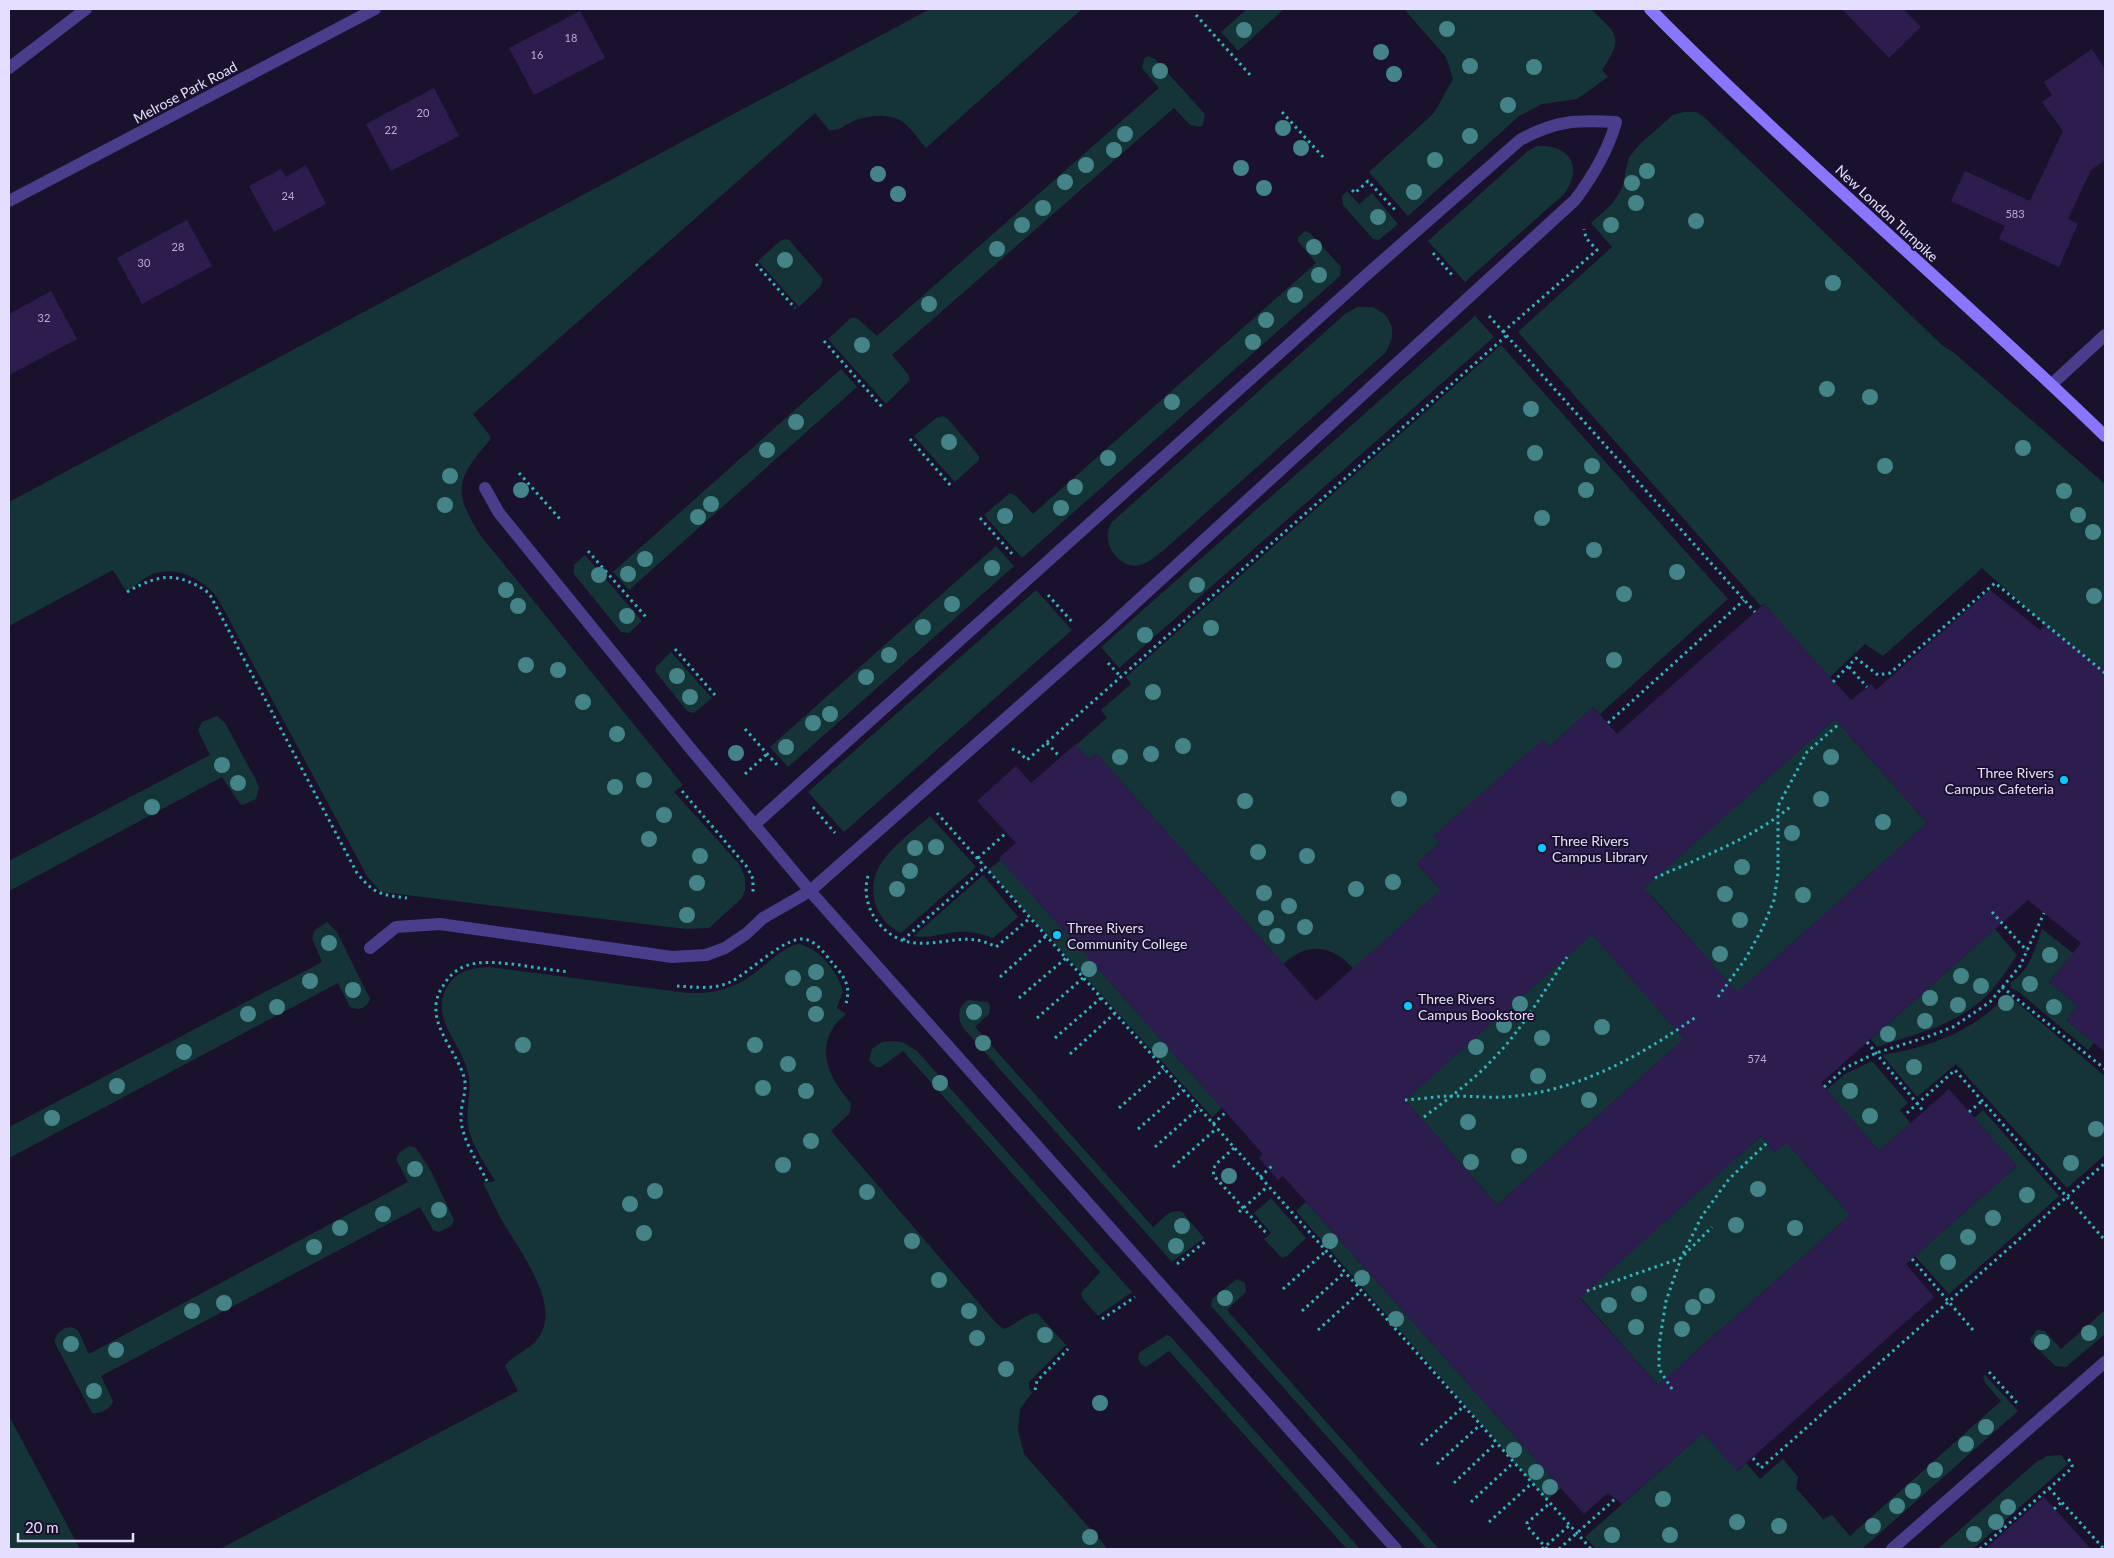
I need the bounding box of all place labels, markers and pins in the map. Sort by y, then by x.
place label: Three Rivers Campus Cafeteria [1945,764,2054,797]
marker: Three Rivers Campus Cafeteria [2058,774,2070,786]
place label: Three Rivers Campus Library [1552,832,1649,865]
marker: Three Rivers Campus Library [1536,842,1548,854]
place label: Three Rivers Community College [1067,919,1187,952]
marker: Three Rivers Community College [1051,929,1063,941]
place label: Three Rivers Campus Bookstore [1418,990,1534,1023]
marker: Three Rivers Campus Bookstore [1402,1000,1414,1012]

